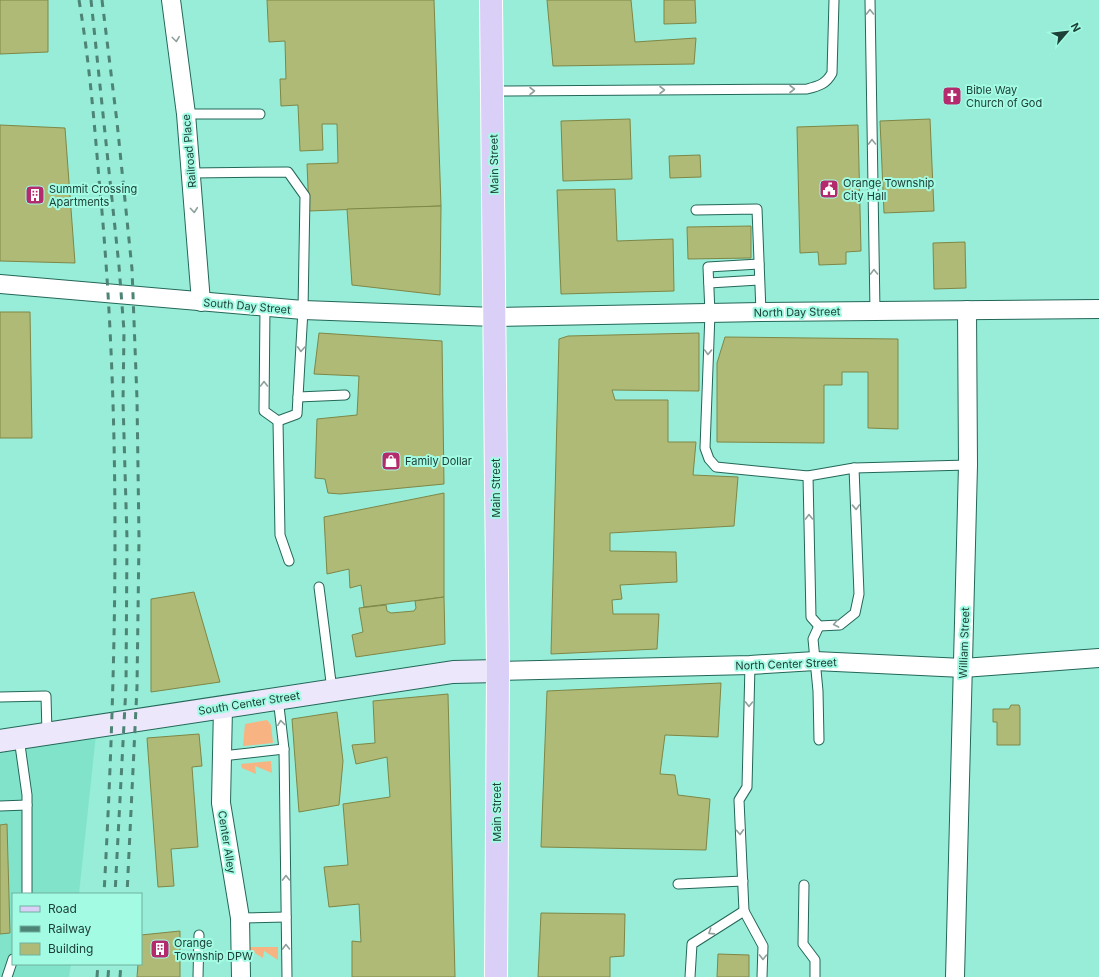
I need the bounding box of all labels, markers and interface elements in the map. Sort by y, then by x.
one-way arrow [866,9,874,15]
north arrow [1047,12,1087,52]
text: N [1068,20,1084,34]
one-way arrow [171,36,180,42]
place label: Bible Way Church of God [966,83,1042,110]
one-way arrow [789,85,795,93]
church icon: Bible Way Church of God [941,85,963,107]
one-way arrow [659,86,665,94]
one-way arrow [529,87,535,95]
street label: Railroad Place [179,114,199,188]
street label: Main Street [486,134,502,194]
one-way arrow [868,139,876,145]
place label: Orange Township City Hall [843,176,935,203]
public building icon: Orange Township City Hall [818,178,840,200]
place label: Summit Crossing Apartments [49,182,137,209]
building icon: Summit Crossing Apartments [24,184,46,206]
one-way arrow [189,207,198,213]
one-way arrow [870,269,878,275]
street label: South Day Street [203,295,292,317]
street label: North Day Street [754,304,841,320]
one-way arrow [296,346,305,352]
one-way arrow [704,349,713,355]
one-way arrow [260,381,268,387]
shop icon: Family Dollar [380,450,402,472]
place label: Family Dollar [405,454,472,468]
street label: Main Street [489,458,503,518]
one-way arrow [851,504,860,510]
one-way arrow [805,514,813,520]
street label: William Street [956,607,972,679]
one-way arrow [833,619,839,628]
street label: North Center Street [735,655,837,673]
street label: South Center Street [197,688,301,718]
one-way arrow [745,701,753,707]
one-way arrow [277,720,286,727]
street label: Main Street [490,782,504,842]
street label: Center Alley [215,810,239,874]
one-way arrow [736,829,745,835]
one-way arrow [282,875,290,881]
legend [12,893,142,965]
text: Road [48,901,77,916]
text: Railway [48,921,92,936]
one-way arrow [708,927,715,935]
place label: Orange Township DPW [174,936,253,963]
building icon: Orange Township DPW [149,938,171,960]
text: Building [48,941,93,956]
one-way arrow [282,944,291,950]
one-way arrow [759,954,767,960]

